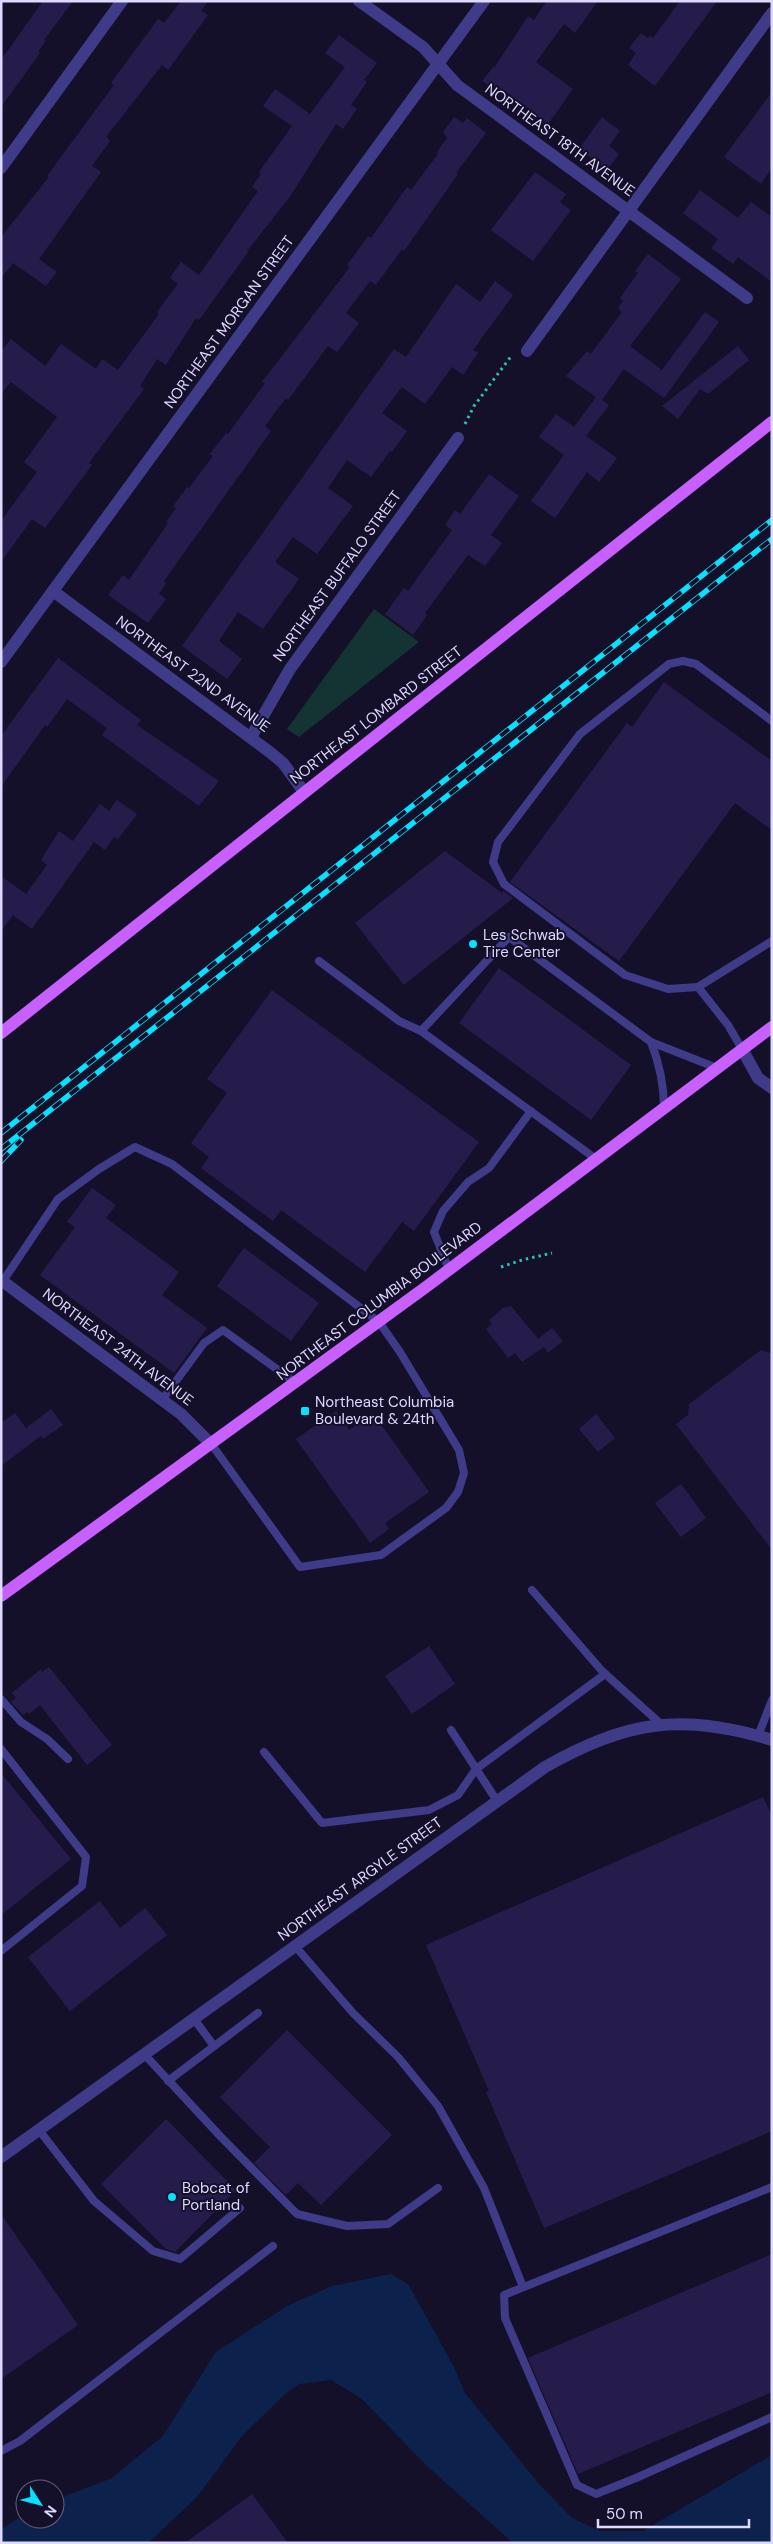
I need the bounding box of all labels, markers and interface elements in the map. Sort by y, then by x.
street label: NORTHEAST 18TH AVENUE [481,79,639,201]
street label: NORTHEAST MORGAN STREET [160,232,298,412]
street label: NORTHEAST BUFFALO STREET [268,487,406,665]
street label: NORTHEAST 22ND AVENUE [112,611,274,737]
street label: NORTHEAST LOMBARD STREET [286,642,466,788]
place label: Les Schwab Tire Center [483,925,565,962]
marker: Les Schwab Tire Center [467,938,479,950]
street label: NORTHEAST COLUMBIA BOULEVARD [272,1217,486,1385]
street label: NORTHEAST 24TH AVENUE [39,1284,197,1410]
place label: Northeast Columbia Boulevard & 24th [315,1392,454,1429]
marker: Northeast Columbia Boulevard & 24th [299,1405,311,1417]
street label: NORTHEAST ARGYLE STREET [274,1813,446,1945]
place label: Bobcat of Portland [182,2178,250,2215]
marker: Bobcat of Portland [166,2191,178,2203]
north arrow [15,2479,65,2529]
scale bar [598,2496,749,2528]
text: N [40,2502,61,2521]
text: 50 m [606,2504,643,2524]

